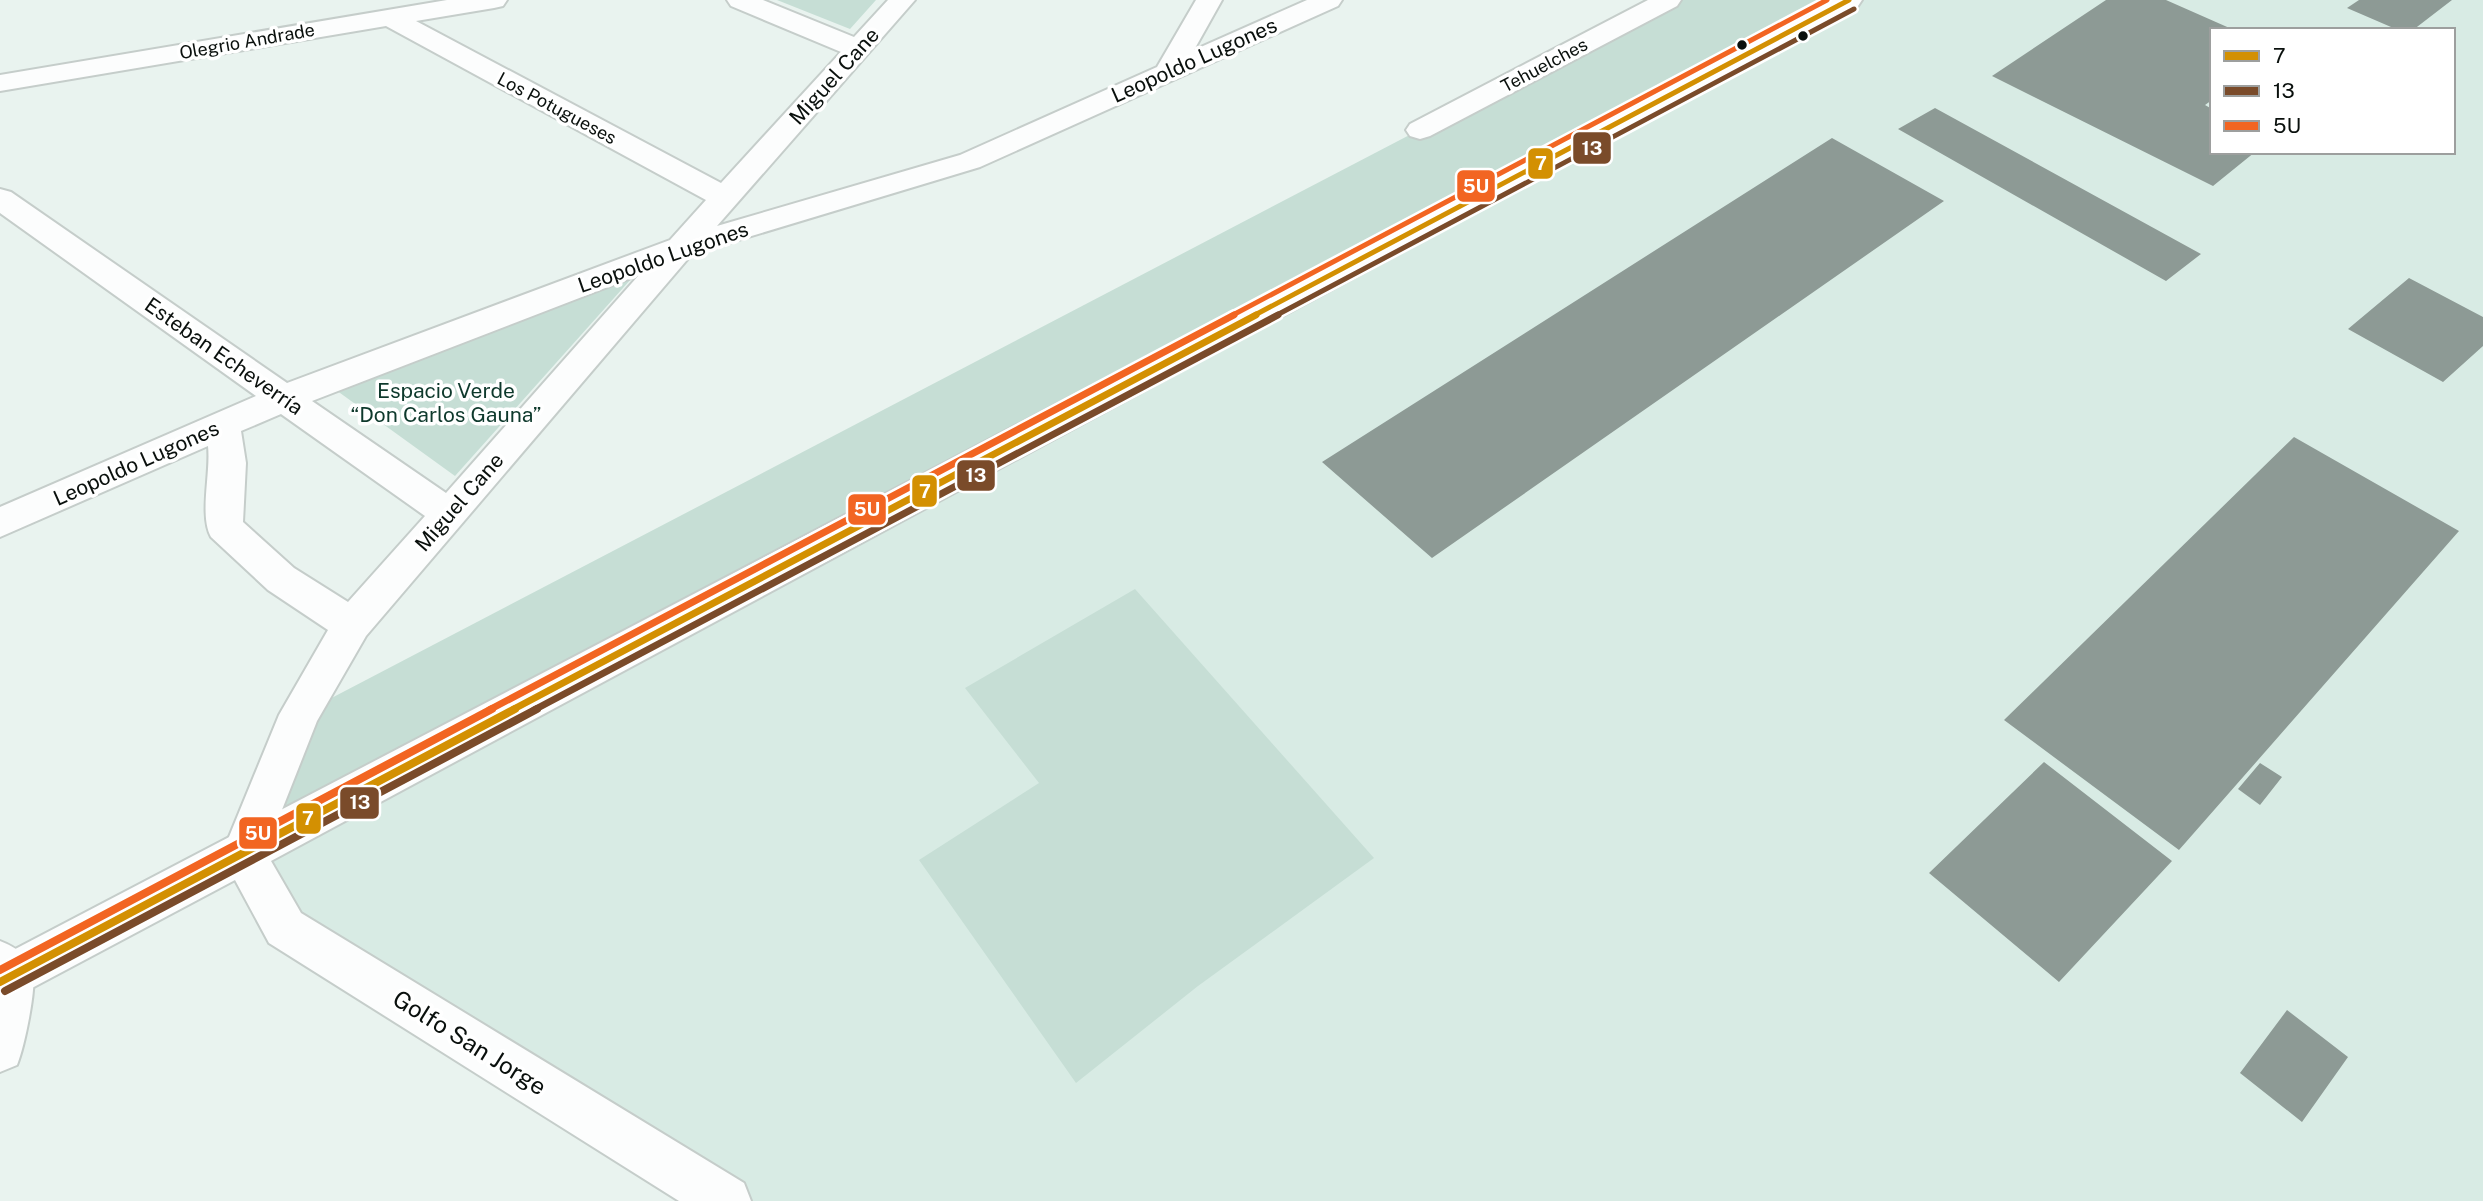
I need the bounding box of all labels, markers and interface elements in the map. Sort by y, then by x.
street label: Leopoldo Lugones [1107,12,1281,108]
street label: Olegrio Andrade [178,19,316,63]
street label: Miguel Cane [784,22,884,130]
legend [2210,28,2455,154]
unlabelled marker [1796,29,1810,43]
street label: Tehuelches [1497,33,1591,97]
unlabelled marker [1735,38,1749,52]
text: 7 [2273,43,2286,68]
street label: Los Potugueses [494,68,620,148]
text: 13 [2273,78,2295,103]
text: 5U [2273,113,2301,138]
line badge: 13 [1572,131,1612,165]
text: 13 [1582,137,1602,159]
line badge: 7 [1527,147,1554,180]
text: 7 [1535,152,1547,174]
line badge: 5U [1456,169,1496,203]
text: 5U [1463,175,1489,197]
street label: Leopoldo Lugones [575,216,751,298]
street label: Esteban Echeverría [140,292,308,420]
park label: Espacio Verde “Don Carlos Gauna” [351,378,541,427]
street label: Leopoldo Lugones [49,415,223,511]
street label: Miguel Cane [410,448,508,556]
line badge: 13 [956,459,996,492]
text: 13 [966,464,986,486]
line badge: 7 [911,474,938,508]
text: 7 [919,480,931,502]
line badge: 5U [847,493,887,526]
text: 5U [854,498,880,520]
line badge: 13 [339,786,380,820]
text: 13 [350,791,370,813]
line badge: 7 [295,802,322,835]
text: 7 [302,807,314,829]
line badge: 5U [238,816,278,850]
text: 5U [245,822,271,844]
street label: Golfo San Jorge [388,984,552,1100]

